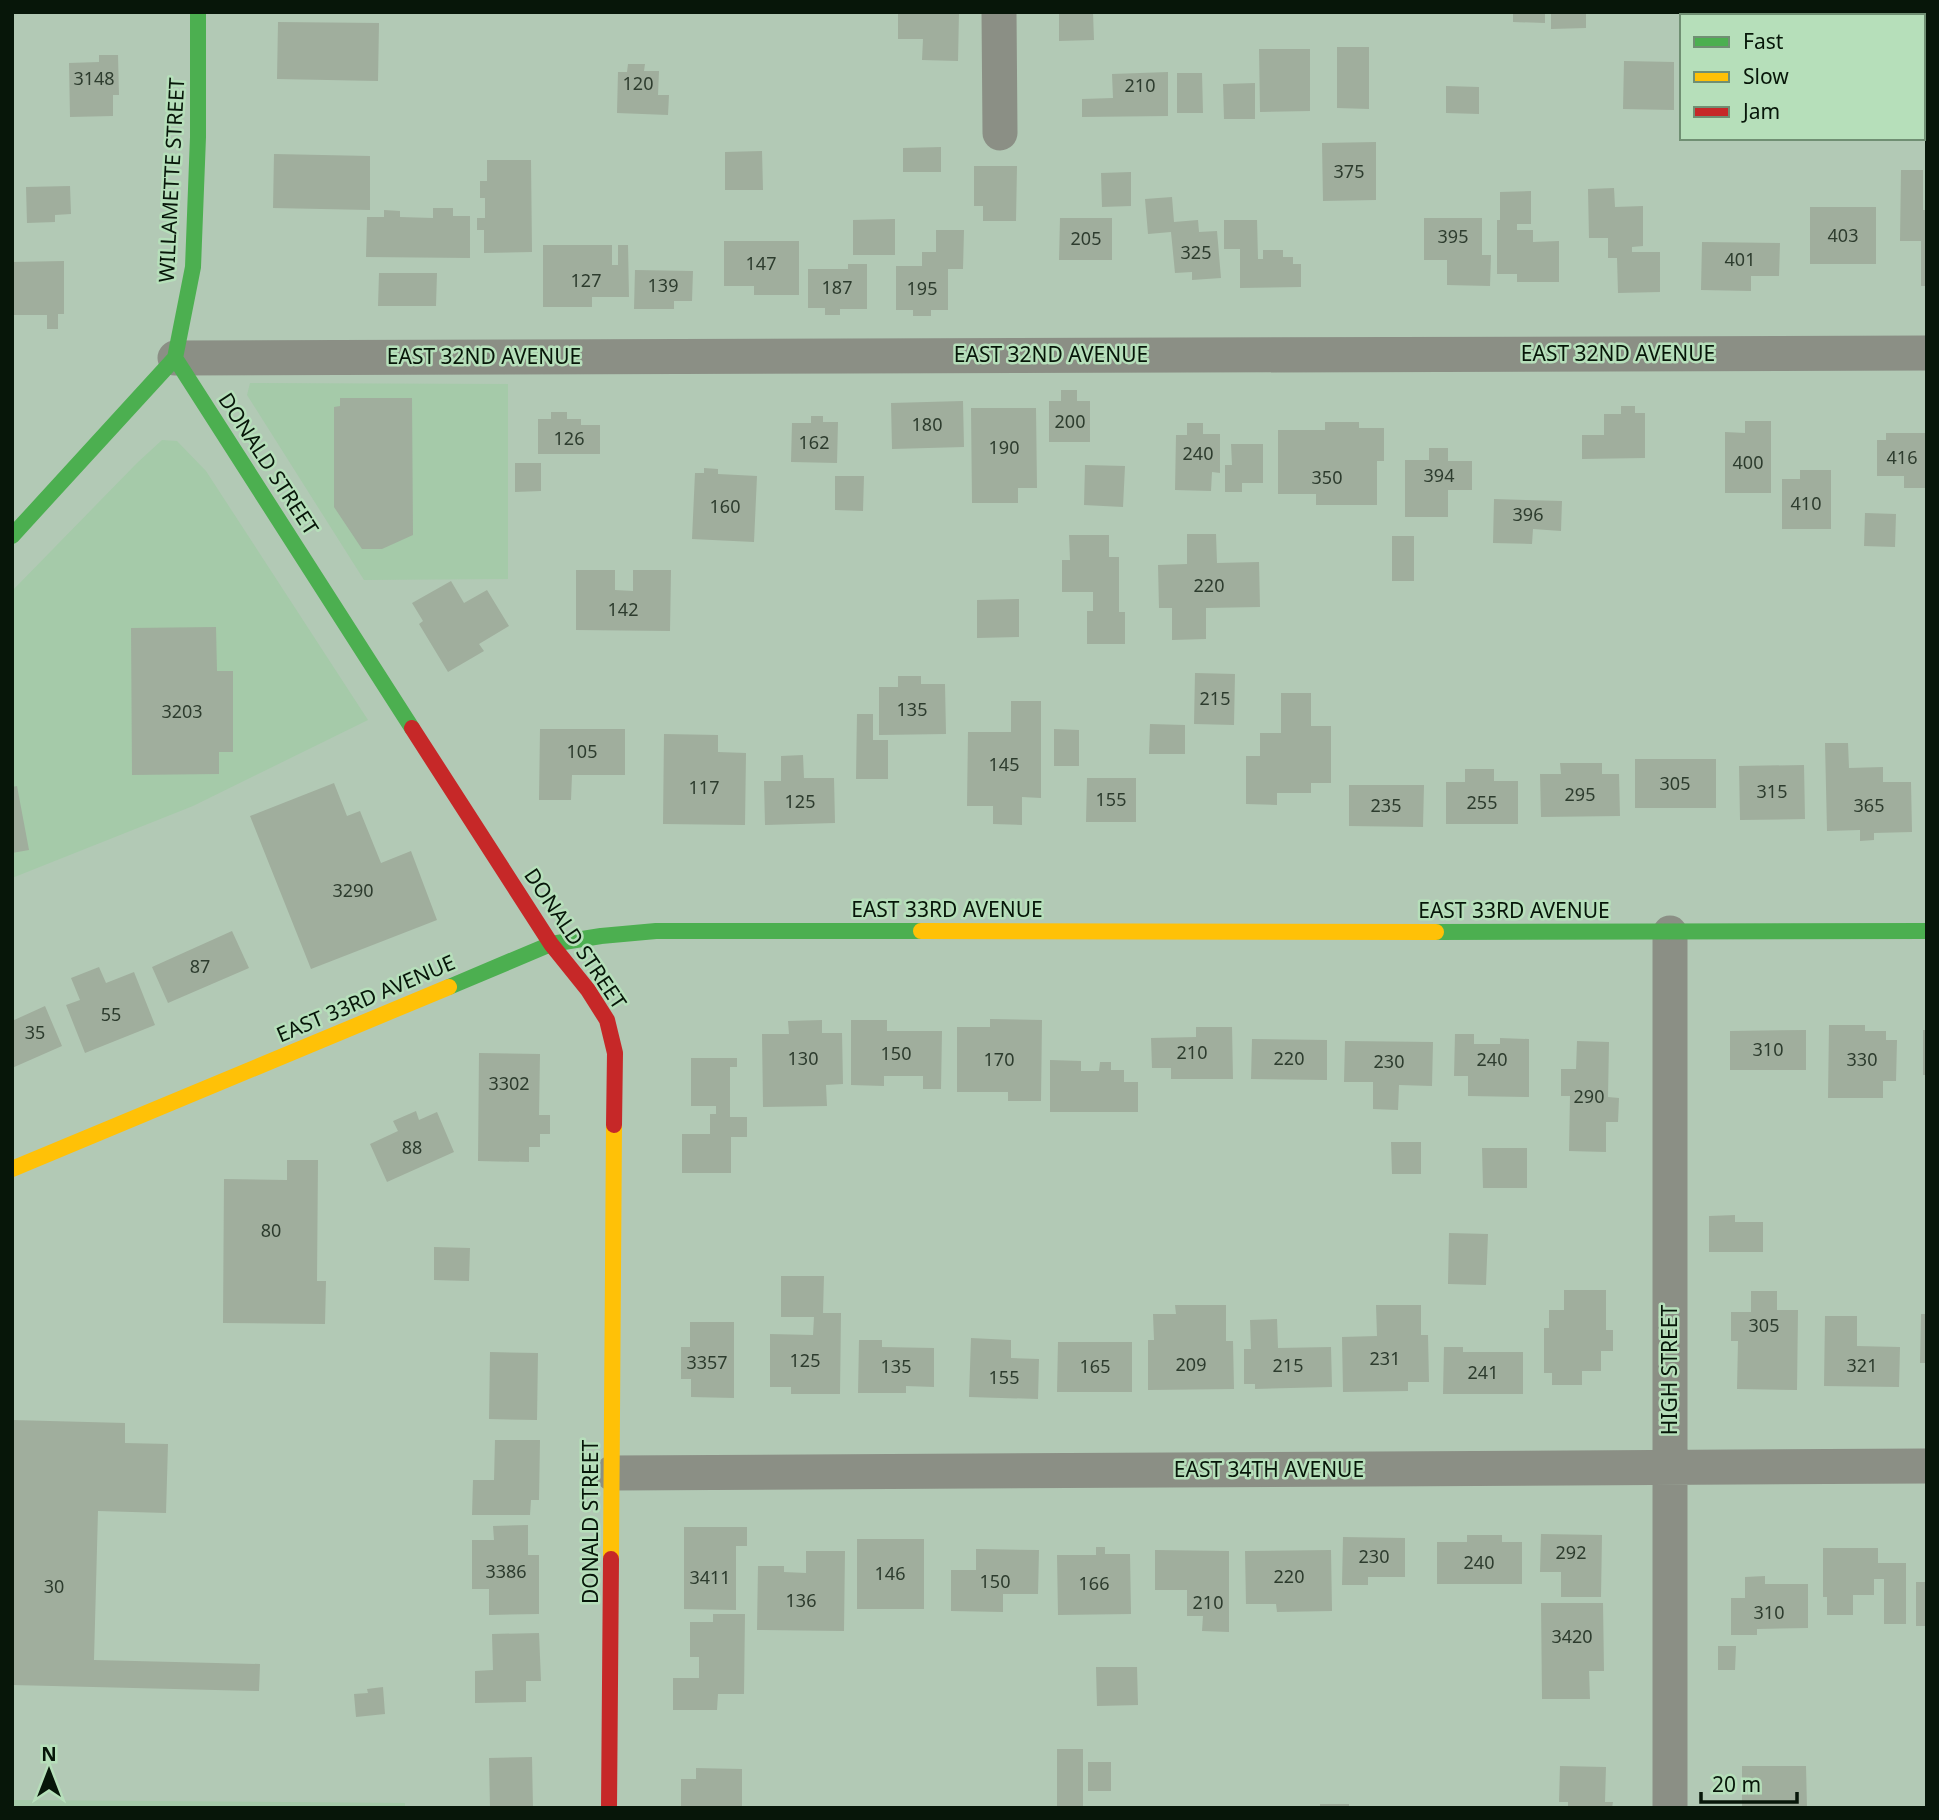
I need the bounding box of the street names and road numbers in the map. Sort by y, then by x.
street label: WILLAMETTE STREET [152,77,190,283]
street label: EAST 32ND AVENUE [1521,339,1715,367]
street label: EAST 32ND AVENUE [954,340,1148,368]
street label: EAST 32ND AVENUE [387,342,581,370]
street label: DONALD STREET [212,387,325,540]
street label: DONALD STREET [518,863,634,1015]
street label: EAST 33RD AVENUE [851,895,1043,923]
street label: EAST 33RD AVENUE [1418,896,1610,924]
street label: EAST 33RD AVENUE [272,948,459,1048]
street label: HIGH STREET [1655,1305,1683,1435]
street label: DONALD STREET [576,1440,604,1604]
street label: EAST 34TH AVENUE [1174,1455,1364,1483]

